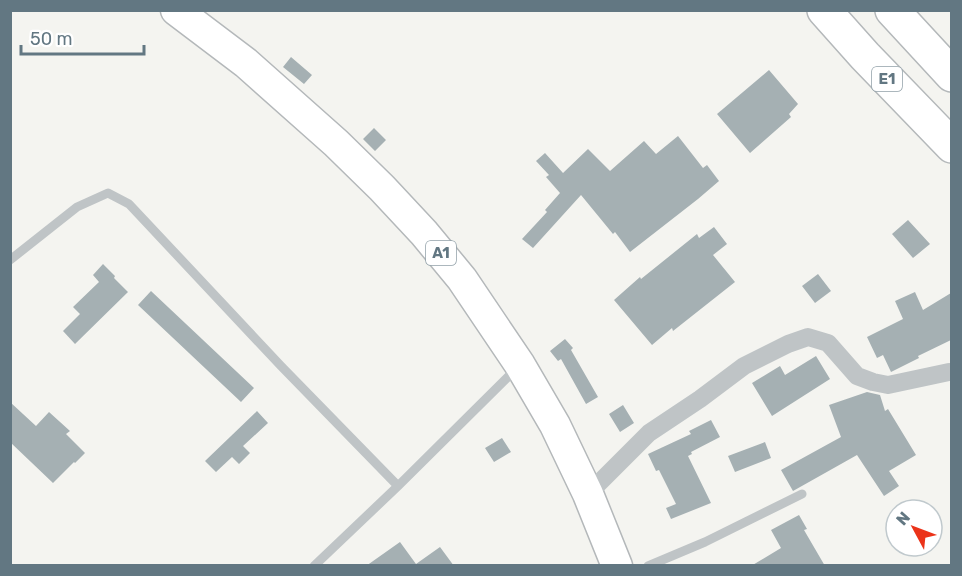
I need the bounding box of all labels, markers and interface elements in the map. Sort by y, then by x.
scale bar [21,18,144,56]
text: 50 m [30,28,73,50]
road number: E1 [872,67,902,91]
road number: A1 [426,241,456,265]
north arrow [884,498,944,558]
text: N [892,508,914,529]

